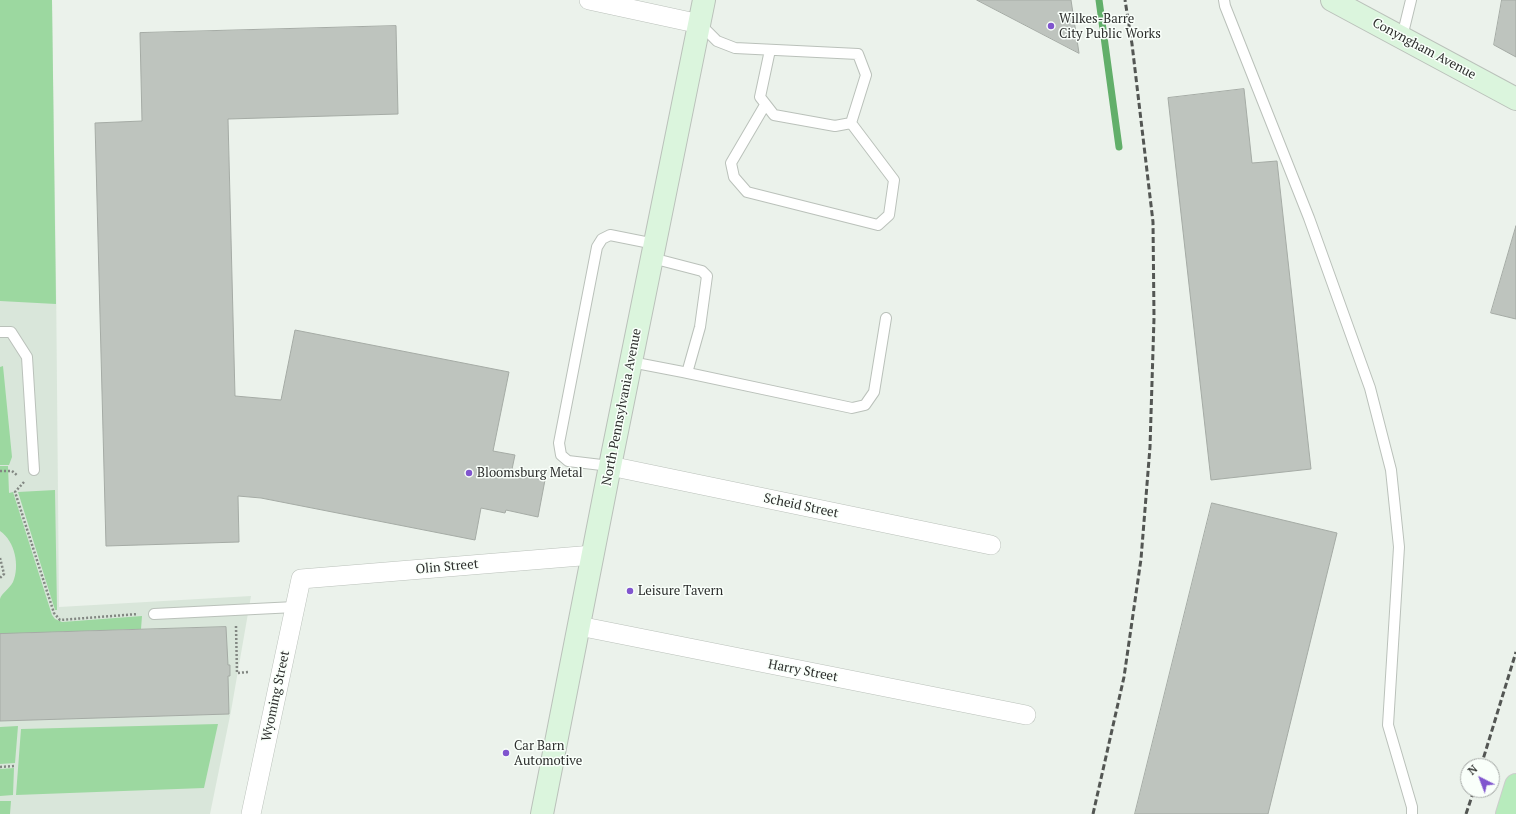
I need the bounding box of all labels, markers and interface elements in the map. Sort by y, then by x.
place label: Wilkes-Barre City Public Works [1059,11,1161,42]
street label: Conyngham Avenue [1369,15,1479,83]
marker: Wilkes-Barre City Public Works [1046,21,1056,31]
street label: North Pennsylvania Avenue [599,327,645,487]
place label: Bloomsburg Metal [477,465,583,481]
marker: Bloomsburg Metal [464,468,474,478]
street label: Scheid Street [762,490,840,522]
street label: Olin Street [415,556,479,578]
place label: Leisure Tavern [638,583,723,599]
marker: Leisure Tavern [625,586,635,596]
street label: Wyoming Street [259,649,293,743]
street label: Harry Street [767,657,839,685]
place label: Car Barn Automotive [514,738,582,769]
marker: Car Barn Automotive [501,748,511,758]
north arrow [1460,758,1500,798]
text: N [1465,762,1480,778]

